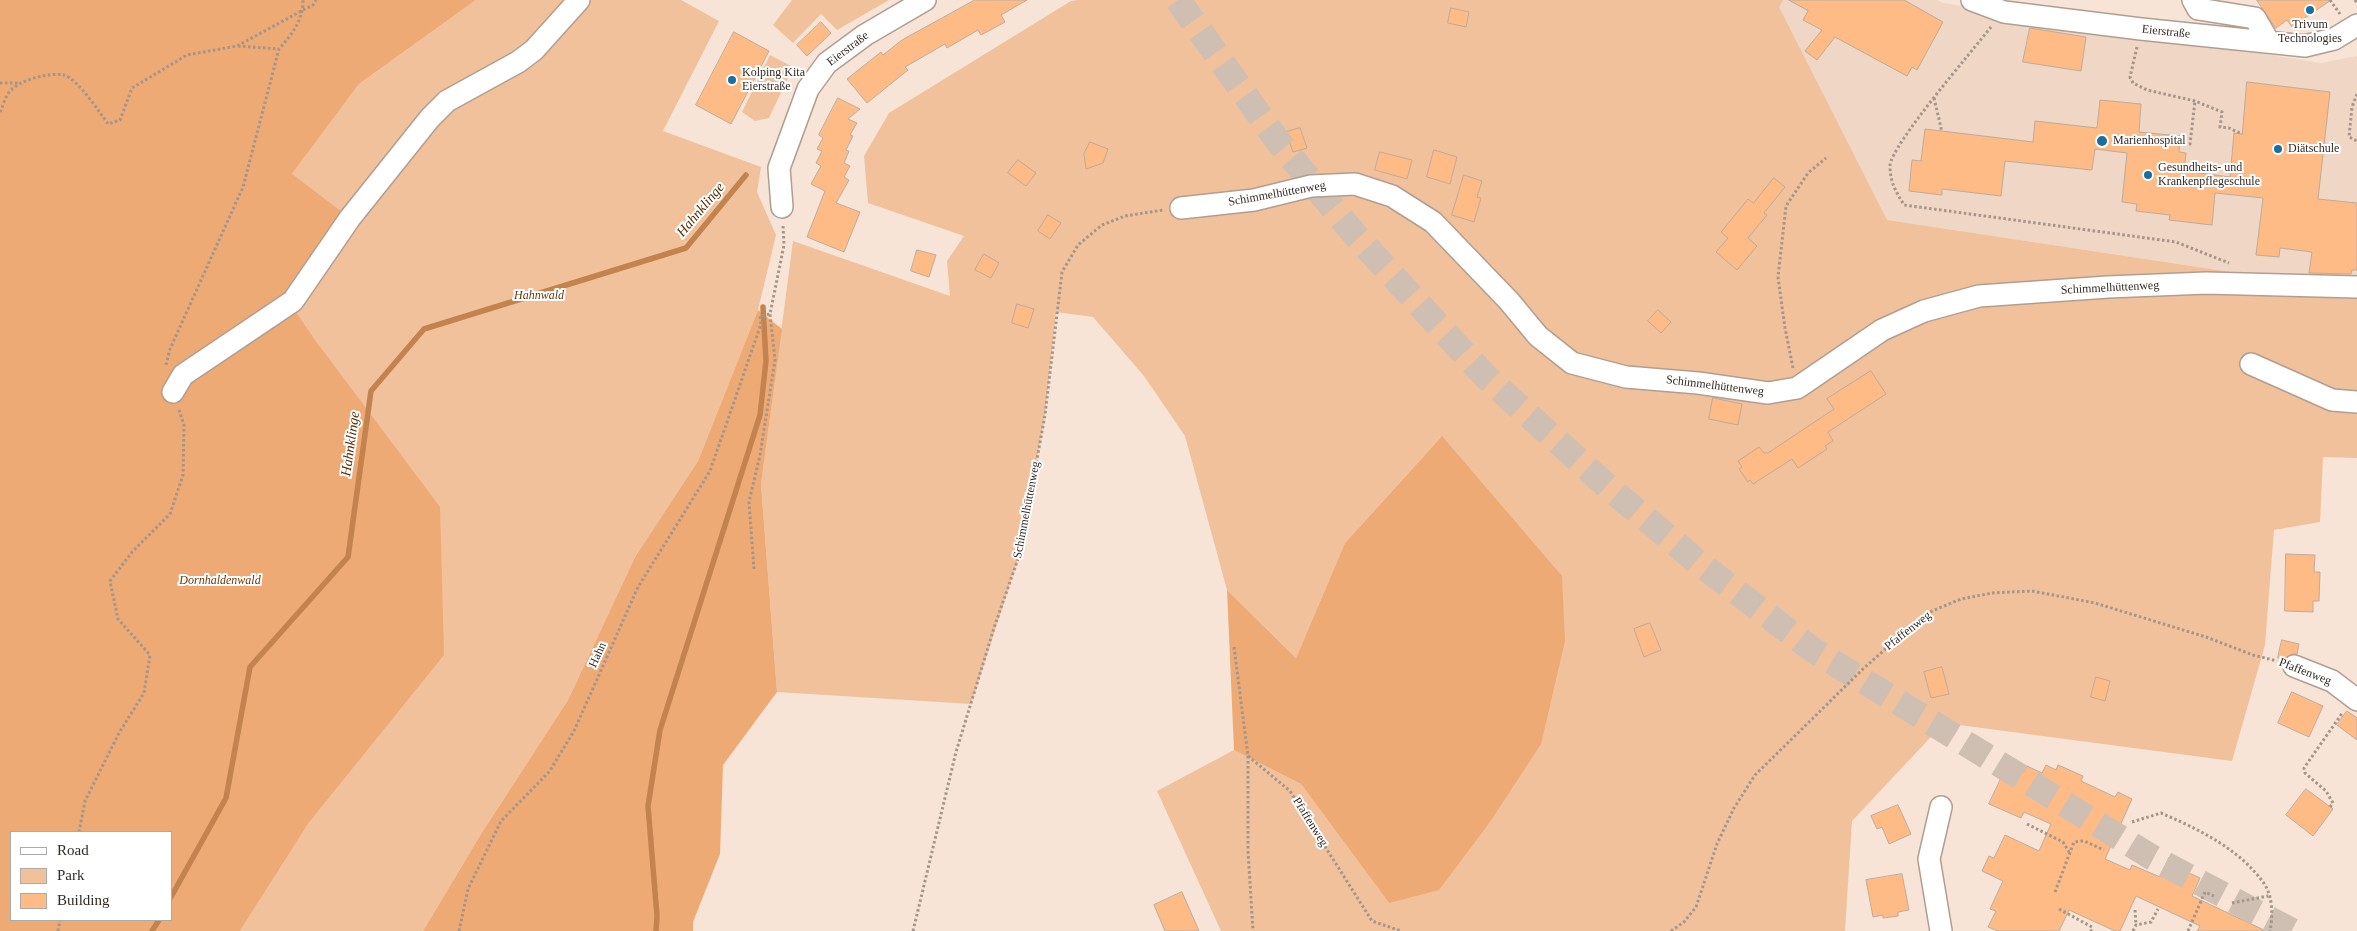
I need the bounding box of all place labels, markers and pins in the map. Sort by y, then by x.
marker: Trivum Technologies [2304,4,2316,16]
place label: Trivum Technologies [2278,18,2342,46]
place label: Kolping Kita Eierstraße [742,66,805,94]
marker: Kolping Kita Eierstraße [726,74,738,86]
marker: Marienhospital [2095,134,2109,148]
place label: Marienhospital [2113,134,2186,148]
place label: Diätschule [2288,142,2339,156]
marker: Diätschule [2272,143,2284,155]
place label: Gesundheits- und Krankenpflegeschule [2158,161,2260,189]
marker: Gesundheits- und Krankenpflegeschule [2142,169,2154,181]

